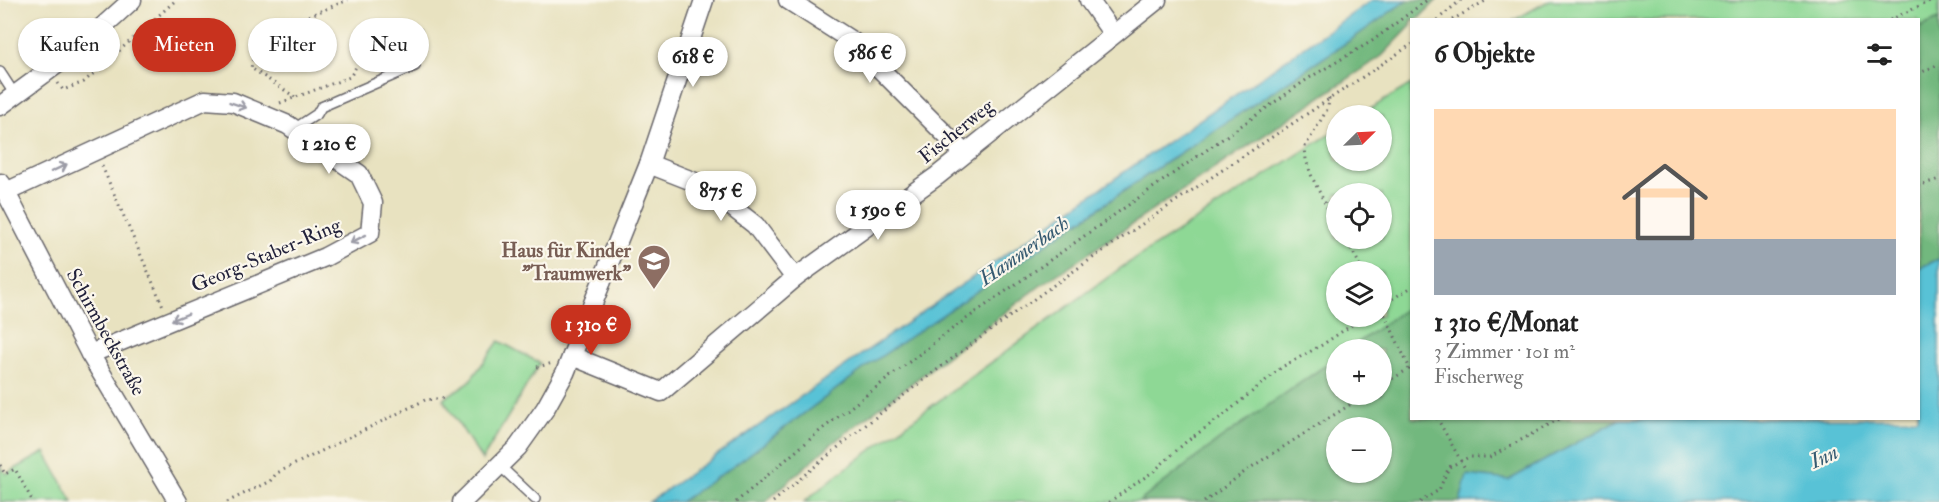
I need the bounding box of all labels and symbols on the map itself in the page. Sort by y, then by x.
pin: 586 € [828,33,912,84]
pin: 618 € [651,37,735,88]
street label: Fischerweg [913,92,999,169]
one-way arrow [229,100,247,111]
north arrow [1326,105,1392,171]
pin: 1 210 € [274,124,384,175]
one-way arrow [49,161,67,173]
pin: 875 € [679,171,763,222]
pin: 1 590 € [823,190,933,241]
water label: Hammerbach [973,210,1075,293]
street label: Georg-Staber-Ring [187,212,346,298]
one-way arrow [350,234,368,246]
place label: Haus für Kinder "Traumwerk" [501,238,632,286]
school or university icon: Haus für Kinder "Traumwerk" [636,243,672,290]
street label: Schirmbeckstraße [61,264,151,400]
pin: 1 310 € [536,305,646,356]
one-way arrow [171,312,189,323]
water label: Inn [1805,439,1842,476]

